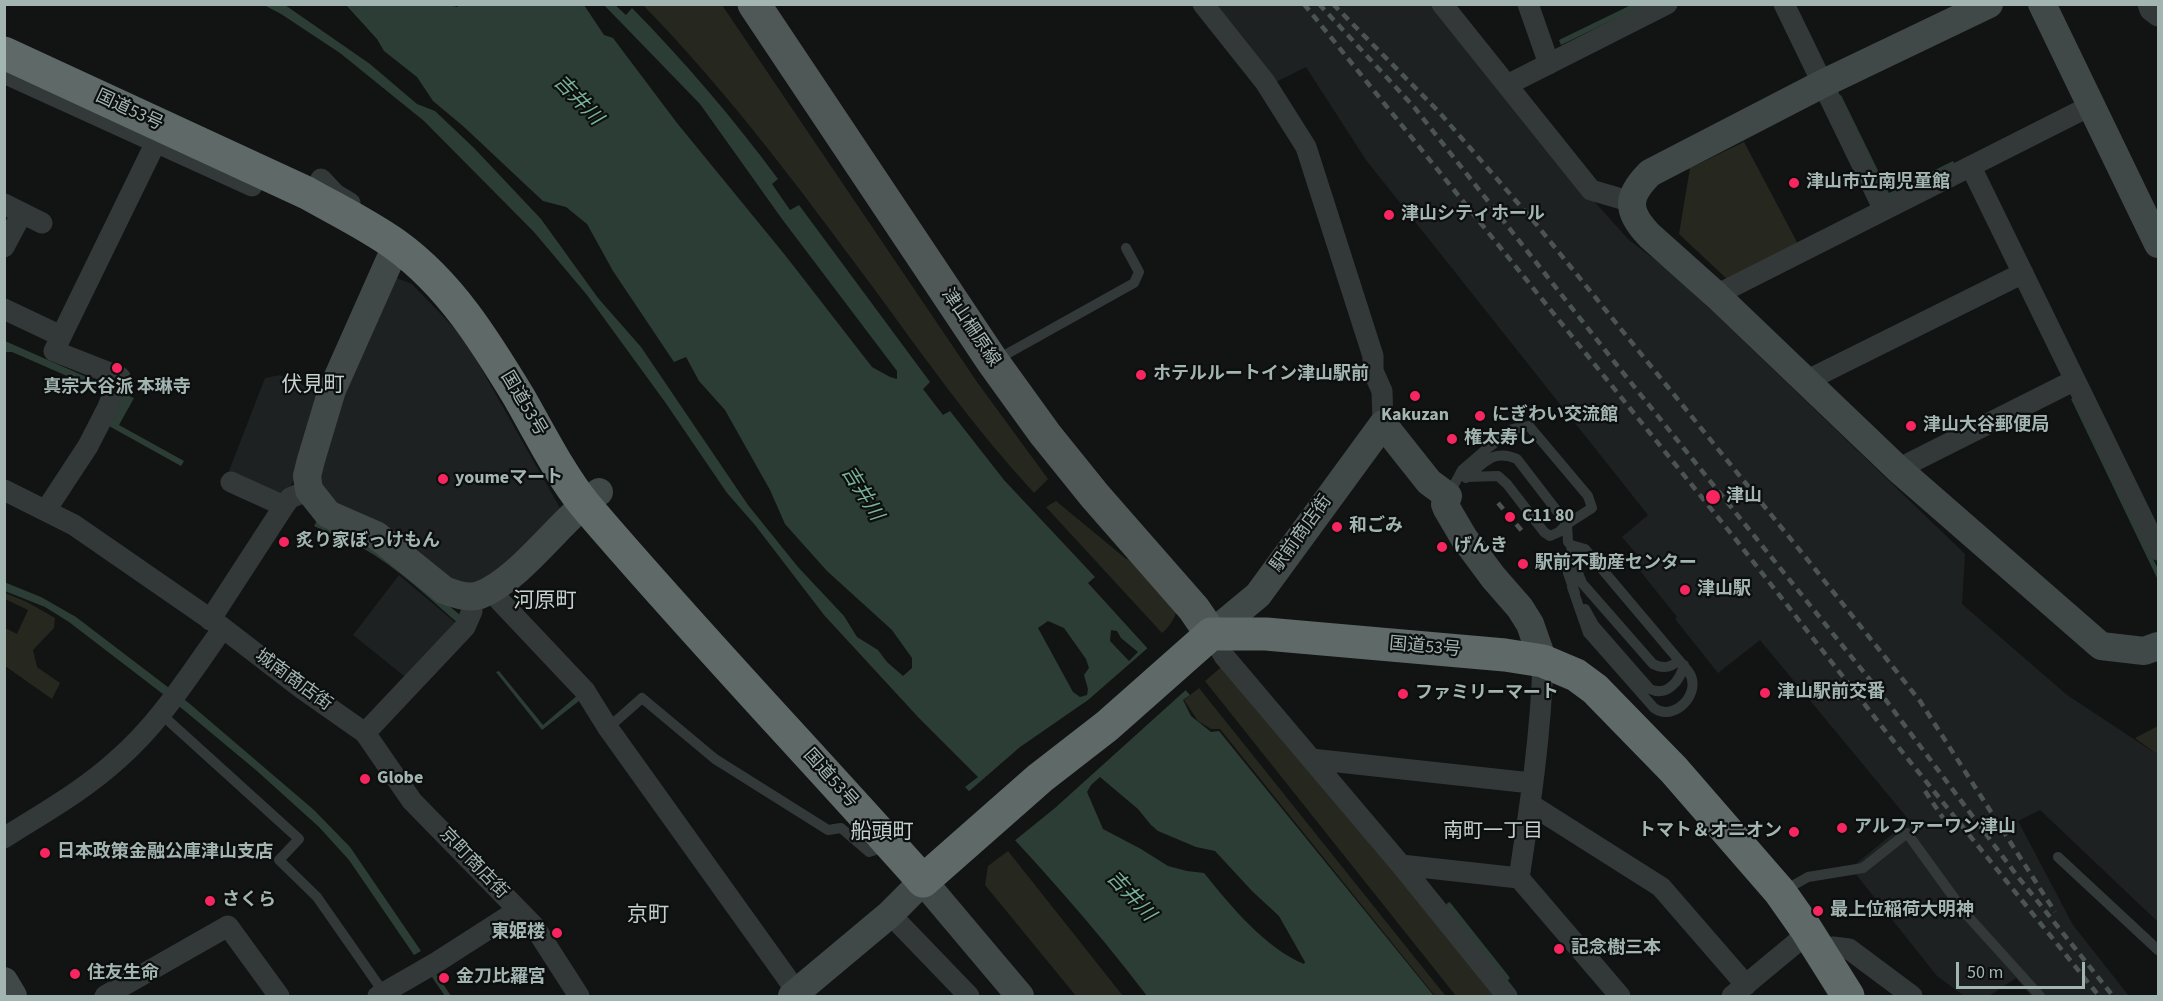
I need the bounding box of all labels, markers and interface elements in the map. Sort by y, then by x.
water label: 吉井川 [548,71,606,131]
street label: 国道53号 [92,86,166,136]
place label: 津山市立南児童館 [1806,172,1950,194]
marker: 津山市立南児童館 [1787,176,1801,190]
place label: 津山シティホール [1401,204,1545,226]
marker: 津山シティホール [1382,208,1396,222]
street label: 津山柵原線 [936,285,1004,371]
marker: 真宗大谷派 本琳寺 [110,361,124,375]
place label: ホテルルートイン津山駅前 [1153,364,1369,386]
street label: 国道53号 [495,368,551,440]
marker: ホテルルートイン津山駅前 [1134,368,1148,382]
district label: 伏見町 [282,373,344,399]
place label: 真宗大谷派 本琳寺 [43,377,191,399]
marker: Kakuzan [1408,389,1422,403]
place label: Kakuzan [1381,405,1449,427]
place label: にぎわい交流館 [1492,405,1618,427]
marker: にぎわい交流館 [1473,409,1487,423]
place label: 津山大谷郵便局 [1923,415,2049,437]
marker: 津山大谷郵便局 [1904,419,1918,433]
place label: 権太寿し [1464,428,1536,450]
marker: 権太寿し [1445,432,1459,446]
water label: 吉井川 [835,462,887,526]
place label: youmeマート [455,468,563,490]
marker: youmeマート [436,472,450,486]
place label: 津山 [1726,486,1762,508]
marker: 津山 [1704,488,1722,506]
street label: 駅前商店街 [1267,491,1337,577]
place label: C11 80 [1522,506,1574,528]
marker: C11 80 [1503,510,1517,524]
place label: 和ごみ [1349,516,1403,538]
marker: 和ごみ [1330,520,1344,534]
place label: 炙り家ぼっけもん [296,531,440,553]
marker: 炙り家ぼっけもん [277,535,291,549]
place label: げんき [1454,536,1508,558]
marker: げんき [1435,540,1449,554]
place label: 駅前不動産センター [1535,553,1697,575]
marker: 駅前不動産センター [1516,557,1530,571]
place label: 津山駅 [1697,579,1751,601]
marker: 津山駅 [1678,583,1692,597]
district label: 河原町 [514,589,576,615]
street label: 国道53号 [1388,634,1462,662]
street label: 城南商店街 [250,646,336,716]
place label: 津山駅前交番 [1777,682,1885,704]
place label: ファミリーマート [1415,683,1559,705]
marker: 津山駅前交番 [1758,686,1772,700]
marker: ファミリーマート [1396,687,1410,701]
street label: 国道53号 [798,745,862,813]
place label: Globe [377,768,423,790]
marker: Globe [358,772,372,786]
place label: アルファーワン津山 [1854,817,2016,839]
district label: 船頭町 [851,820,913,846]
district label: 南町一丁目 [1443,821,1543,845]
place label: トマト＆オニオン [1638,821,1782,843]
marker: アルファーワン津山 [1835,821,1849,835]
street label: 京町商店街 [434,824,512,904]
marker: トマト＆オニオン [1787,825,1801,839]
place label: 日本政策金融公庫津山支店 [57,842,273,864]
marker: 日本政策金融公庫津山支店 [38,846,52,860]
water label: 吉井川 [1101,867,1159,927]
place label: さくら [222,890,276,912]
marker: さくら [203,894,217,908]
place label: 最上位稲荷大明神 [1830,900,1974,922]
district label: 京町 [627,903,669,929]
marker: 最上位稲荷大明神 [1811,904,1825,918]
place label: 東姫楼 [491,922,545,944]
marker: 東姫楼 [550,926,564,940]
place label: 記念樹三本 [1571,938,1661,960]
marker: 記念樹三本 [1552,942,1566,956]
scale bar [1959,950,2088,988]
text: 50 m [1967,960,2003,985]
place label: 住友生命 [87,963,159,985]
marker: 住友生命 [68,967,82,981]
place label: 金刀比羅宮 [456,967,546,989]
marker: 金刀比羅宮 [437,971,451,985]

